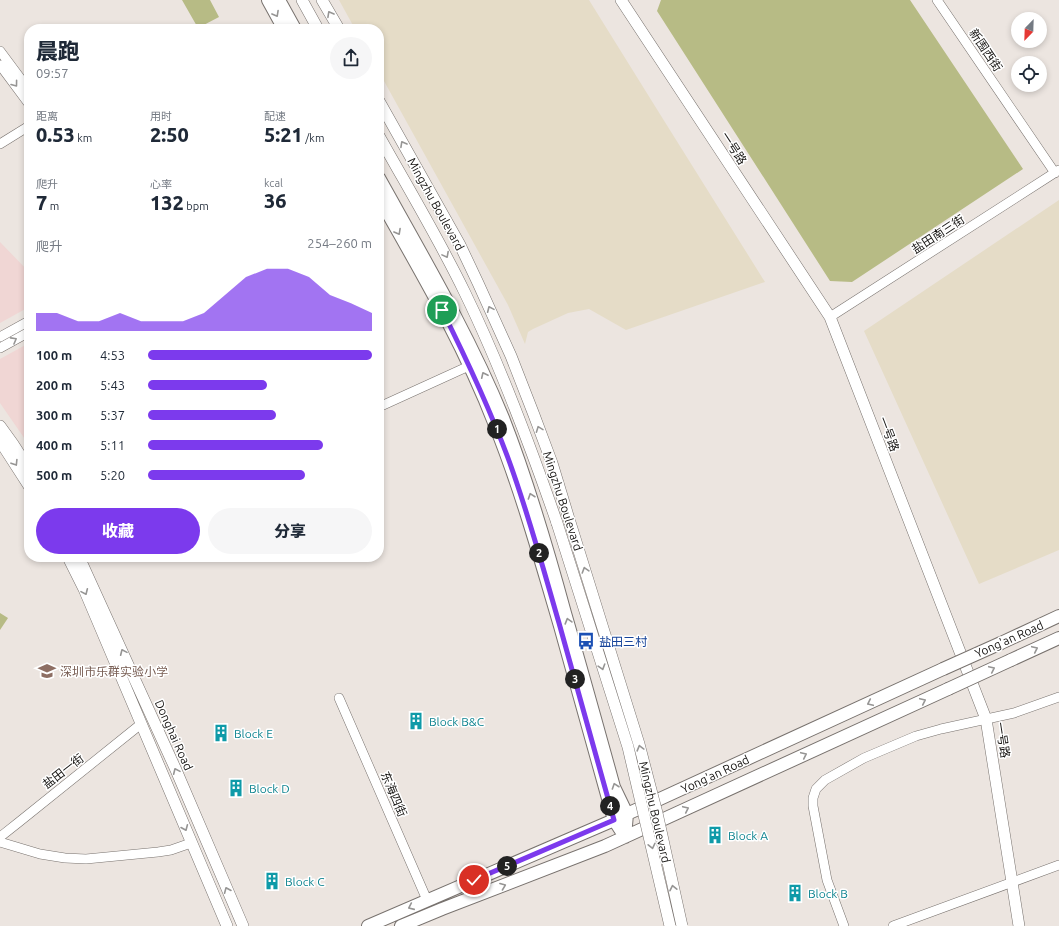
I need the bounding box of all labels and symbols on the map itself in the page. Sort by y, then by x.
one-way arrow [271,10,279,18]
one-way arrow [328,11,335,19]
north arrow [1011,12,1047,48]
street label: 新围西街 [967,26,1005,74]
one-way arrow [10,80,17,87]
street label: 一号路 [719,129,749,167]
one-way arrow [401,141,408,149]
street label: Mingzhu Boulevard [405,155,467,253]
street label: 盐田南三街 [909,212,967,256]
one-way arrow [394,228,401,235]
one-way arrow [442,251,449,259]
pin [425,293,459,327]
one-way arrow [487,306,495,313]
one-way arrow [10,338,18,345]
one-way arrow [481,372,489,379]
street label: 一号路 [876,415,902,453]
pin: 1 [487,419,507,439]
one-way arrow [536,426,544,433]
street label: Mingzhu Boulevard [541,450,585,552]
one-way arrow [10,459,18,466]
one-way arrow [527,493,536,500]
pin: 2 [529,543,549,563]
one-way arrow [581,567,590,574]
one-way arrow [80,588,88,596]
one-way arrow [564,618,572,624]
street label: Yong'an Road [973,618,1045,660]
bus stop icon: 盐田三村 [576,631,596,651]
place label: 盐田三村 [599,635,648,648]
one-way arrow [1031,646,1038,654]
one-way arrow [119,649,127,656]
school or university icon: 深圳市乐群实验小学 [37,661,57,681]
one-way arrow [597,663,606,670]
place label: 深圳市乐群实验小学 [60,665,168,678]
one-way arrow [988,666,996,674]
pin: 3 [565,669,585,689]
street label: Donghai Road [153,698,195,772]
one-way arrow [866,698,874,706]
one-way arrow [918,698,926,706]
building icon: Block B&C [406,711,426,731]
place label: Block B&C [429,715,485,728]
street label: 一号路 [994,721,1012,759]
building icon: Block E [211,723,231,743]
place label: Block E [234,727,273,740]
one-way arrow [636,745,645,752]
street label: 盐田一街 [40,751,86,791]
one-way arrow [800,752,808,760]
street label: Yong'an Road [679,753,751,795]
street label: Mingzhu Boulevard [637,760,673,864]
one-way arrow [173,767,181,775]
street label: 东海四街 [379,769,409,819]
building icon: Block D [226,778,246,798]
place label: Block D [249,782,290,795]
one-way arrow [611,783,619,790]
pin: 4 [600,796,620,816]
one-way arrow [682,806,690,814]
one-way arrow [180,824,188,831]
building icon: Block A [705,825,725,845]
place label: Block A [728,829,768,842]
one-way arrow [647,843,655,849]
pin: 5 [497,856,517,876]
pin [457,863,491,897]
building icon: Block C [262,871,282,891]
place label: Block C [285,875,325,888]
one-way arrow [499,882,506,890]
building icon: Block B [785,883,805,903]
one-way arrow [670,885,678,891]
one-way arrow [224,887,232,894]
place label: Block B [808,887,848,900]
one-way arrow [407,902,415,910]

